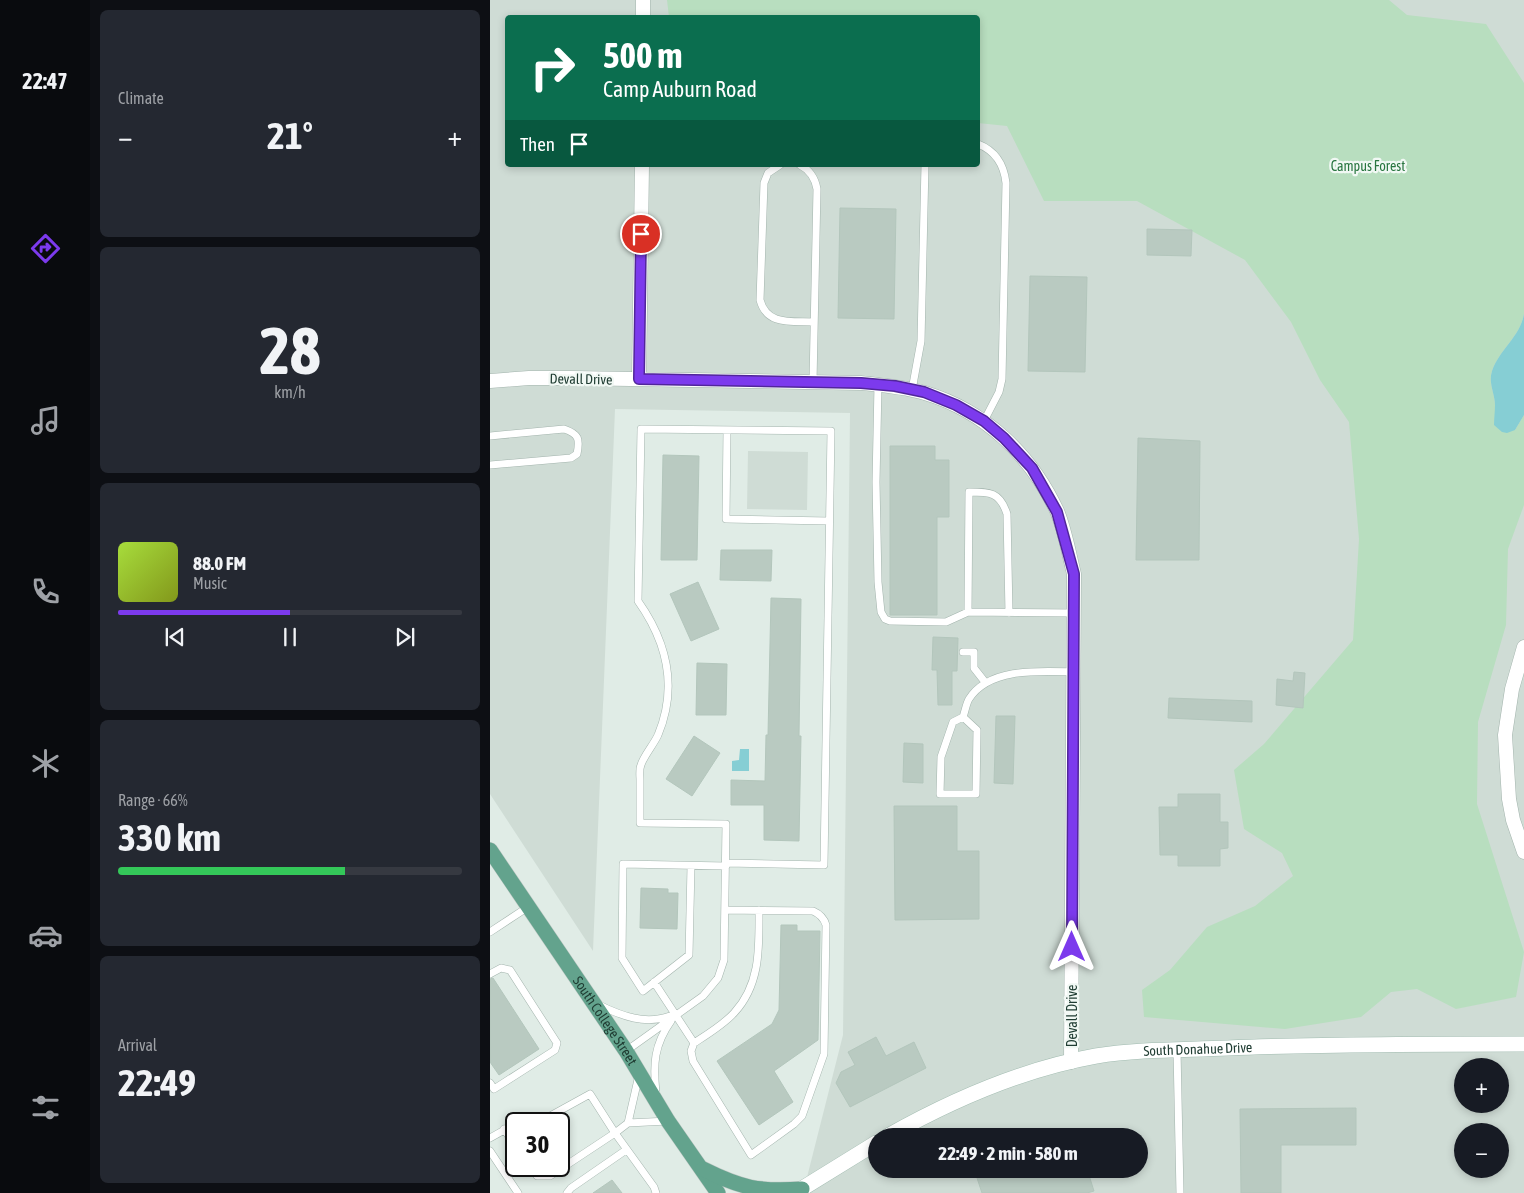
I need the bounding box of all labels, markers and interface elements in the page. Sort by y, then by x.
icon: right [520,35,585,100]
text: 500 m [603,35,682,75]
text: 22:47 [22,68,68,94]
text: Camp Auburn Road [603,76,757,102]
text: Climate [118,89,164,107]
text: 21° [267,114,313,157]
text: − [118,120,133,152]
text: + [447,120,462,152]
icon: arrive [565,130,593,158]
text: Then [520,133,555,155]
park label: Campus Forest [1331,158,1405,174]
pin [620,213,662,255]
icon: arrive [627,220,655,248]
icon: directions [28,231,63,266]
text: 28 [259,313,321,388]
street label: Devall Drive [550,370,612,388]
text: km/h [274,383,306,401]
icon: music [28,403,63,438]
text: 88.0 FM [193,552,246,574]
icon: phone [28,574,63,609]
text: Music [193,574,227,592]
icon: previous [161,623,189,651]
icon: pause [276,623,304,651]
icon: next [391,623,419,651]
icon: climate [28,746,63,781]
text: Range · 66% [118,791,188,809]
text: 330 km [118,816,221,859]
icon: car [28,918,63,953]
position arrow [1045,920,1097,972]
street label: South College Street [570,973,641,1068]
street label: Devall Drive [1064,985,1080,1047]
text: Arrival [118,1036,157,1054]
street label: South Donahue Drive [1143,1039,1253,1059]
map controls [1454,1058,1509,1178]
button: + [1454,1058,1509,1113]
text: 22:49 [118,1061,196,1104]
icon: filters [28,1090,63,1125]
speed limit sign: 30 [505,1112,570,1177]
button: − [1454,1123,1509,1178]
text: 22:49 · 2 min · 580 m [938,1142,1078,1164]

